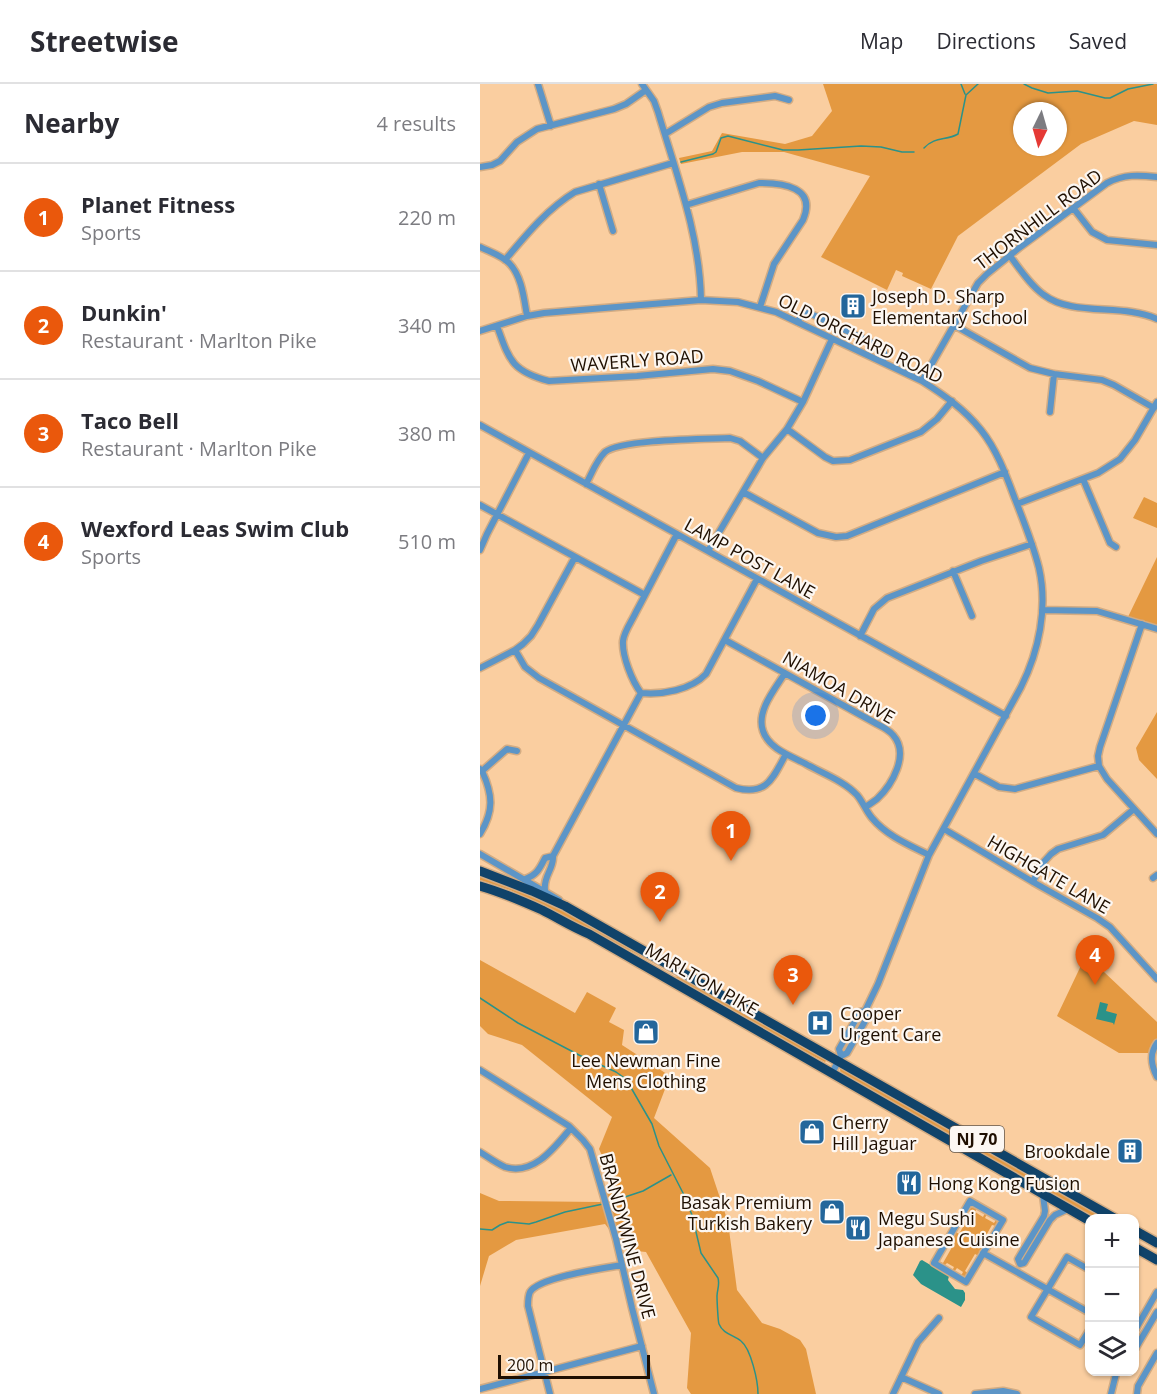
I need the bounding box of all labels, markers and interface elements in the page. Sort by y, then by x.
text: Streetwise [30,22,179,60]
text: Map [860,27,903,55]
text: Directions [936,27,1036,55]
text: Saved [1069,27,1127,55]
north arrow [1013,102,1067,156]
text: Nearby [24,105,119,141]
text: 4 results [376,110,456,137]
street label: THORNHILL ROAD [970,163,1106,275]
text: Planet Fitness [81,189,235,219]
text: 1 [38,204,49,231]
text: 220 m [398,204,456,231]
text: Sports [81,219,141,246]
place label: Joseph D. Sharp Elementary School [870,284,1028,329]
street label: OLD ORCHARD ROAD [775,288,947,388]
building icon: Joseph D. Sharp Elementary School [838,291,868,321]
text: Dunkin' [81,297,167,327]
text: 2 [38,312,49,339]
text: 340 m [398,312,456,339]
text: Restaurant · Marlton Pike [81,327,317,354]
street label: WAVERLY ROAD [570,343,704,377]
text: Taco Bell [81,405,179,435]
text: 3 [38,420,49,447]
text: 380 m [398,420,456,447]
text: Restaurant · Marlton Pike [81,435,317,462]
street label: LAMP POST LANE [680,512,820,604]
text: Wexford Leas Swim Club [81,513,349,543]
text: 4 [38,528,49,555]
text: 510 m [398,528,456,555]
text: Sports [81,543,141,570]
street label: NIAMOA DRIVE [778,645,900,729]
your location [801,701,830,730]
pin: 1 [712,812,750,861]
street label: HIGHGATE LANE [983,829,1115,919]
pin: 2 [640,872,680,922]
pin: 4 [1076,936,1114,985]
street label: MARLTON PIKE [641,937,763,1021]
pin: 3 [774,956,812,1005]
place label: Cooper Urgent Care [840,1001,941,1046]
hospital icon: Cooper Urgent Care [805,1008,835,1038]
shop icon: Lee Newman Fine Mens Clothing [631,1017,661,1047]
place label: Lee Newman Fine Mens Clothing [571,1048,721,1093]
place label: Cherry Hill Jaguar [832,1110,917,1155]
shop icon: Cherry Hill Jaguar [797,1117,827,1147]
road number: NJ 70 [950,1126,1004,1152]
building icon: Brookdale [1115,1136,1145,1166]
place label: Brookdale [1024,1139,1110,1163]
street label: BRANDYWINE DRIVE [594,1150,662,1322]
restaurant icon: Hong Kong Fusion [894,1168,924,1198]
place label: Hong Kong Fusion [928,1171,1080,1195]
place label: Basak Premium Turkish Bakery [680,1190,813,1235]
shop icon: Basak Premium Turkish Bakery [817,1197,847,1227]
place label: Megu Sushi Japanese Cuisine [876,1206,1020,1251]
restaurant icon: Megu Sushi Japanese Cuisine [843,1213,873,1243]
map controls [1085,1214,1139,1376]
button: + [1085,1214,1139,1268]
button: − [1085,1268,1139,1322]
button: layers [1085,1322,1139,1376]
scale bar [498,1352,650,1380]
text: 200 m [507,1354,553,1376]

